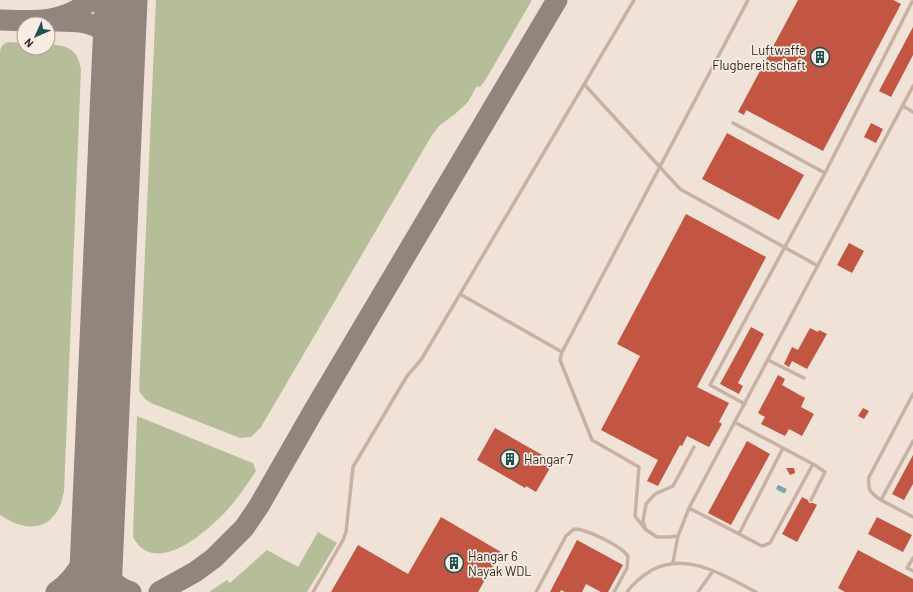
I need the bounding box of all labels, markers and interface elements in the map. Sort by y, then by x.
north arrow [16,16,56,56]
text: N [21,36,36,51]
place label: Luftwaffe Flugbereitschaft [712,42,806,73]
building icon: Luftwaffe Flugbereitschaft [809,46,831,68]
building icon: Hangar 7 [499,448,521,470]
place label: Hangar 7 [524,451,573,467]
place label: Hangar 6 Nayak WDL [468,548,532,579]
building icon: Hangar 6 Nayak WDL [443,552,465,574]

